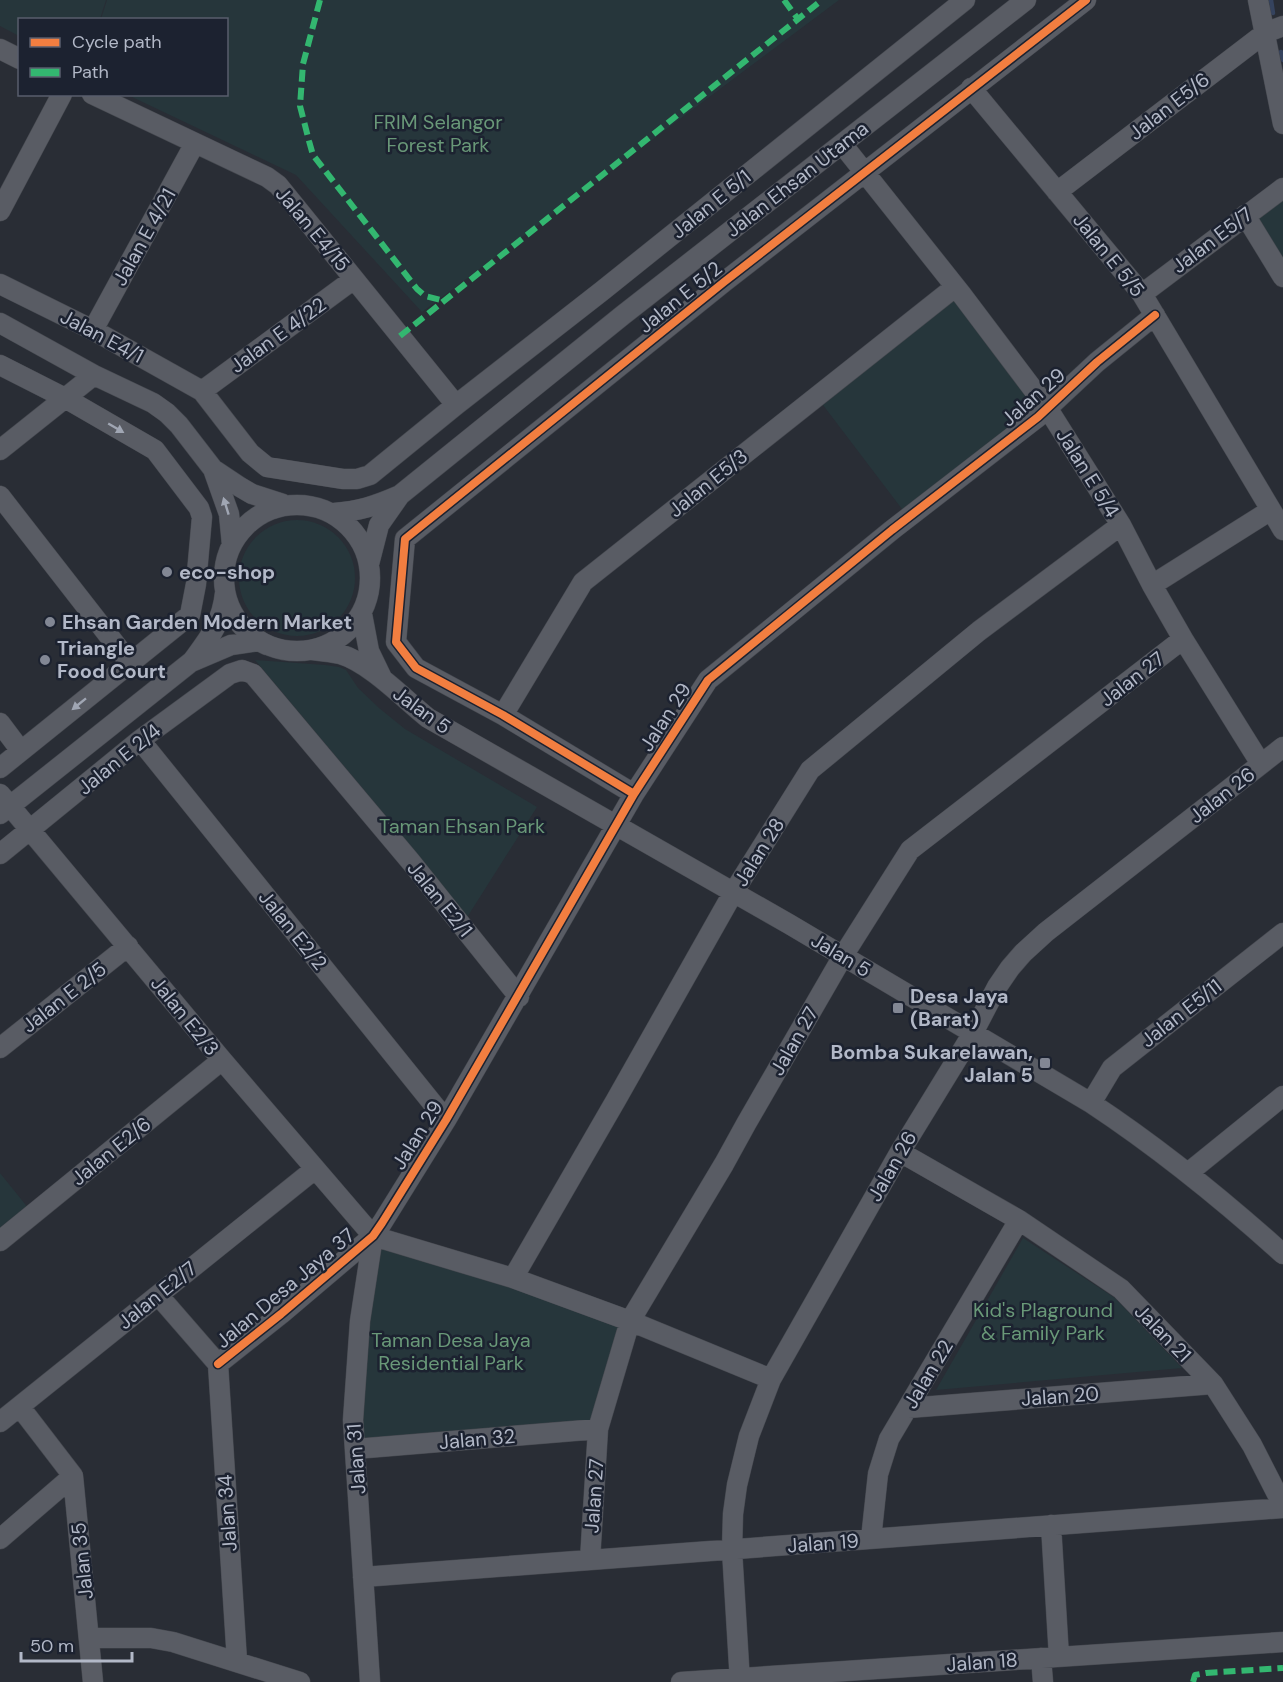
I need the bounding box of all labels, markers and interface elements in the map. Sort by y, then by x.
legend [18,18,228,96]
text: Cycle path [72,30,162,54]
text: Path [72,60,109,84]
street label: Jalan E5/6 [1123,66,1215,146]
park label: FRIM Selangor Forest Park [373,109,503,158]
street label: Jalan Ehsan Utama [720,115,874,243]
street label: Jalan E 5/1 [666,164,756,244]
street label: Jalan E4/15 [270,181,356,277]
street label: Jalan E 4/21 [107,184,181,290]
street label: Jalan E5/7 [1166,201,1258,279]
street label: Jalan E 5/5 [1067,208,1151,302]
street label: Jalan E 5/2 [633,255,727,339]
street label: Jalan E 4/22 [225,291,331,379]
street label: Jalan E4/1 [56,303,148,369]
street label: Jalan 29 [995,362,1071,432]
one-way arrow [108,422,124,433]
street label: Jalan E 5/4 [1051,424,1125,522]
street label: Jalan E5/3 [663,443,753,523]
one-way arrow [221,497,230,515]
place label: eco-shop [179,559,275,585]
marker: eco-shop [160,565,174,579]
place label: Ehsan Garden Modern Market [62,609,352,635]
marker: Ehsan Garden Modern Market [43,615,57,629]
place label: Triangle Food Court [57,635,166,684]
street label: Jalan 27 [1094,646,1170,712]
marker: Triangle Food Court [38,653,52,667]
street label: Jalan 29 [633,678,697,756]
street label: Jalan 5 [388,680,456,740]
one-way arrow [71,698,87,711]
street label: Jalan E 2/4 [72,717,166,801]
street label: Jalan 26 [1184,761,1260,829]
park label: Taman Ehsan Park [379,813,545,839]
street label: Jalan 28 [728,813,790,891]
street label: Jalan E2/1 [402,856,478,942]
street label: Jalan E2/2 [253,885,333,975]
street label: Jalan 5 [806,927,876,983]
street label: Jalan E 2/5 [16,956,112,1038]
street label: Jalan E2/3 [145,971,225,1061]
street label: Jalan E5/11 [1135,973,1227,1053]
place label: Desa Jaya (Barat) [910,983,1008,1032]
marker: Desa Jaya (Barat) [891,1001,905,1015]
street label: Jalan 27 [764,1002,824,1080]
place label: Bomba Sukarelawan, Jalan 5 [831,1039,1033,1088]
marker: Bomba Sukarelawan, Jalan 5 [1038,1056,1052,1070]
street label: Jalan 29 [386,1095,448,1175]
street label: Jalan E2/6 [66,1111,156,1191]
street label: Jalan 26 [861,1126,923,1206]
street label: Jalan Desa Jaya 37 [210,1222,360,1354]
street label: Jalan E2/7 [112,1255,202,1335]
park label: Kid's Plaground & Family Park [973,1297,1113,1346]
street label: Jalan 21 [1129,1299,1197,1367]
park label: Taman Desa Jaya Residential Park [371,1327,531,1376]
street label: Jalan 22 [897,1335,959,1413]
street label: Jalan 20 [1020,1380,1100,1412]
street label: Jalan 31 [341,1423,371,1495]
street label: Jalan 32 [438,1423,516,1455]
street label: Jalan 27 [578,1458,610,1534]
street label: Jalan 34 [211,1474,243,1552]
street label: Jalan 35 [65,1521,99,1601]
street label: Jalan 19 [786,1528,860,1558]
scale bar [21,1625,132,1663]
text: 50 m [30,1634,74,1658]
street label: Jalan 18 [945,1647,1019,1677]

